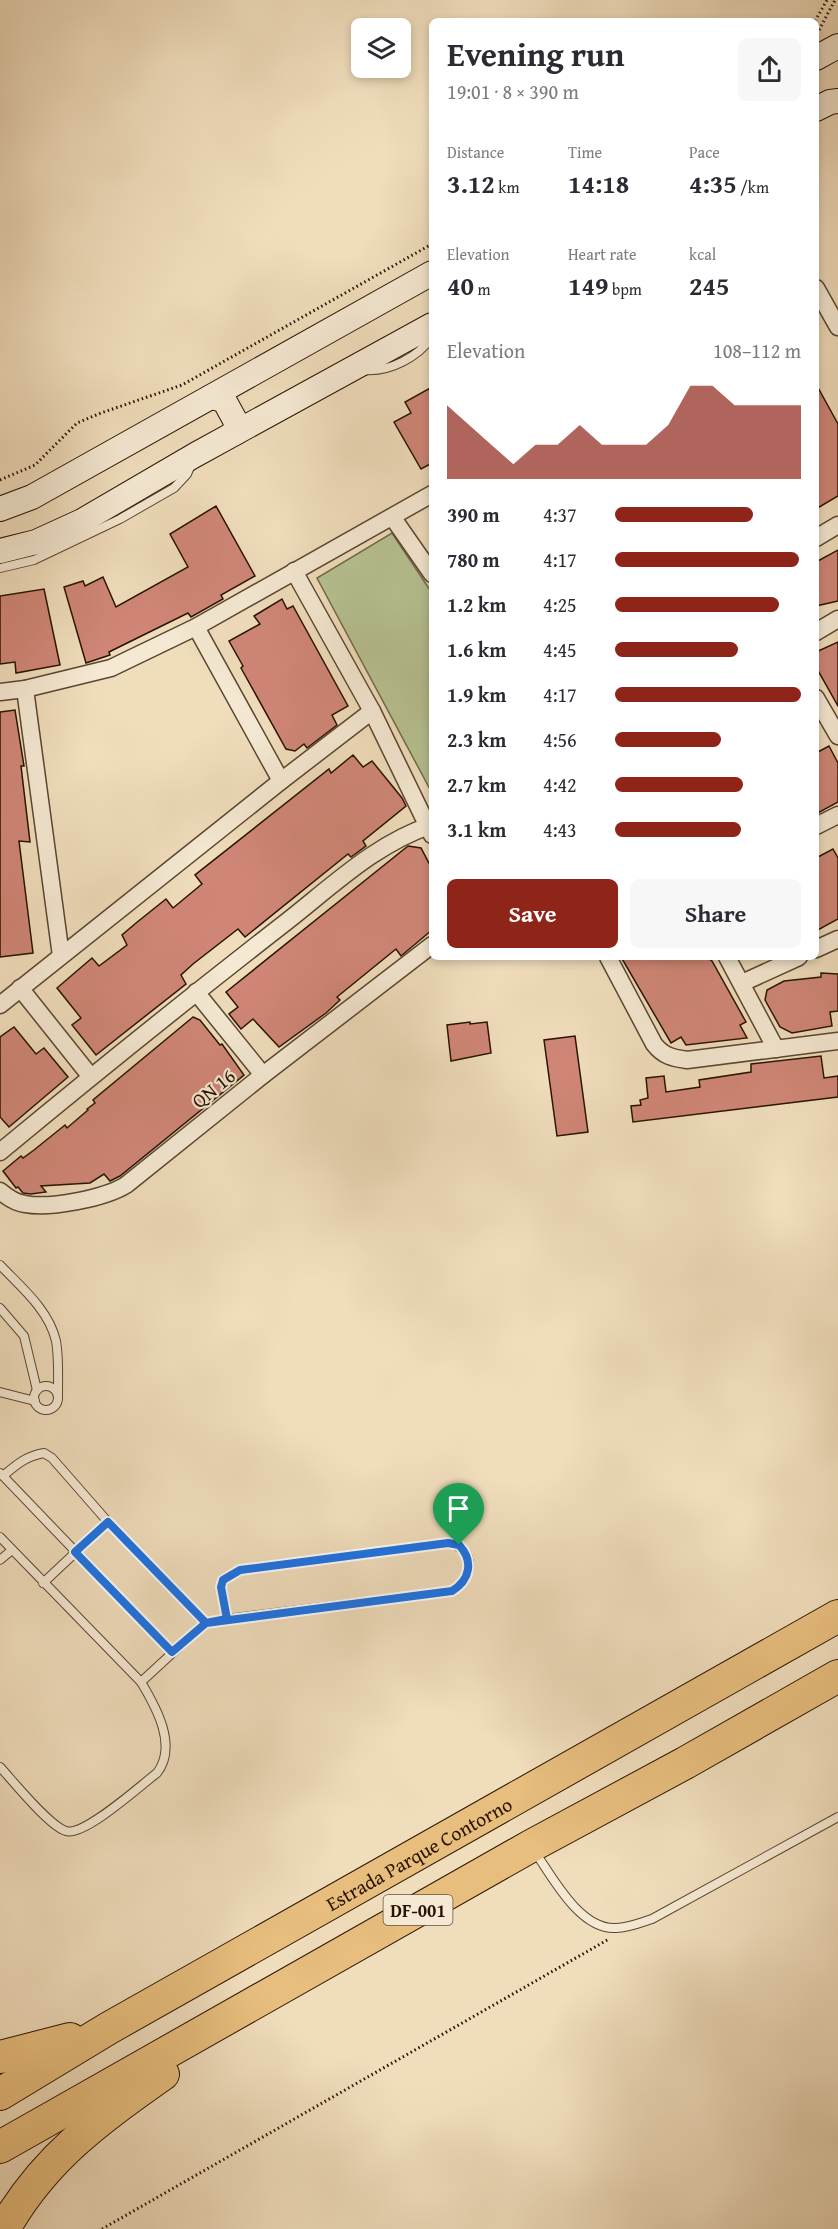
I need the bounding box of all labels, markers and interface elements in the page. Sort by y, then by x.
map controls [351,18,411,78]
button: layers [351,18,411,78]
text: Evening run [447,30,624,78]
button: share [738,38,801,101]
text: 19:01 · 8 × 390 m [447,77,579,106]
text: Distance [447,140,504,164]
text: Time [568,140,602,164]
text: Pace [689,140,720,164]
text: 3.12 [447,164,495,203]
text: 14:18 [568,164,629,203]
text: 4:35 [689,164,737,203]
text: km [495,175,519,199]
text: /km [737,175,769,199]
text: Elevation [447,242,510,266]
text: Heart rate [568,242,637,266]
text: kcal [689,242,716,266]
text: 40 [447,266,474,305]
text: 149 [568,266,608,305]
text: 245 [689,266,729,305]
text: m [474,277,491,301]
text: bpm [608,277,642,301]
text: Elevation [447,336,525,365]
text: 108–112 m [713,336,801,365]
text: 390 m [447,500,500,529]
text: 4:37 [543,500,577,529]
text: 780 m [447,545,500,574]
text: 4:17 [543,545,577,574]
text: 1.2 km [447,590,506,619]
text: 4:25 [543,590,577,619]
text: 1.6 km [447,635,506,664]
text: 4:45 [543,635,577,664]
text: 1.9 km [447,680,506,709]
text: 4:17 [543,680,577,709]
text: 2.3 km [447,725,506,754]
text: 4:56 [543,725,577,754]
text: 2.7 km [447,770,506,799]
text: 4:42 [543,770,577,799]
text: 3.1 km [447,815,506,844]
text: 4:43 [543,815,577,844]
button: Save [447,879,618,948]
button: Share [630,879,801,948]
street label: QN 16 [185,1061,241,1115]
pin [433,1483,484,1545]
icon: arrive [442,1492,475,1525]
street label: Estrada Parque Contorno [320,1789,517,1917]
road number: DF-001 [384,1895,452,1925]

